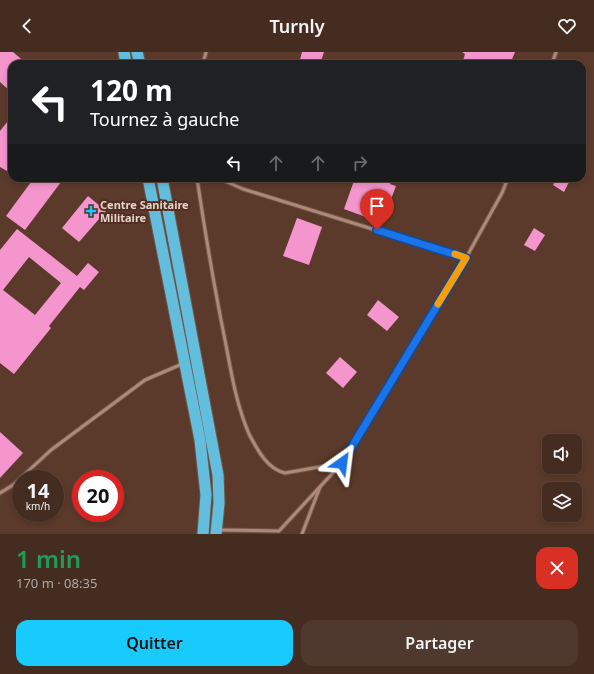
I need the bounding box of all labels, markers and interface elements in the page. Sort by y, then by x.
text: Turnly [269,14,325,38]
icon: back [16,15,38,37]
icon: heart [556,15,578,37]
text: 120 m [90,71,173,109]
icon: left [24,76,76,128]
text: Tournez à gauche [90,107,239,131]
icon: left [223,152,245,174]
icon: ahead [265,152,287,174]
icon: ahead [307,152,329,174]
icon: right [349,152,371,174]
pin [360,189,394,230]
icon: arrive [366,195,388,217]
place label: Centre Sanitaire Militaire [100,197,189,225]
marker: Centre Sanitaire Militaire [85,205,97,217]
map controls [542,434,582,522]
button: sound [542,434,582,474]
position arrow [321,442,363,484]
speed limit sign: 20 [72,470,124,522]
text: 14 [27,477,49,504]
button: layers [542,482,582,522]
text: km/h [26,499,50,513]
text: 1 min [16,542,81,575]
button: close [536,547,578,589]
text: 170 m · 08:35 [16,574,97,592]
button: Quitter [16,620,293,666]
button: Partager [301,620,578,666]

